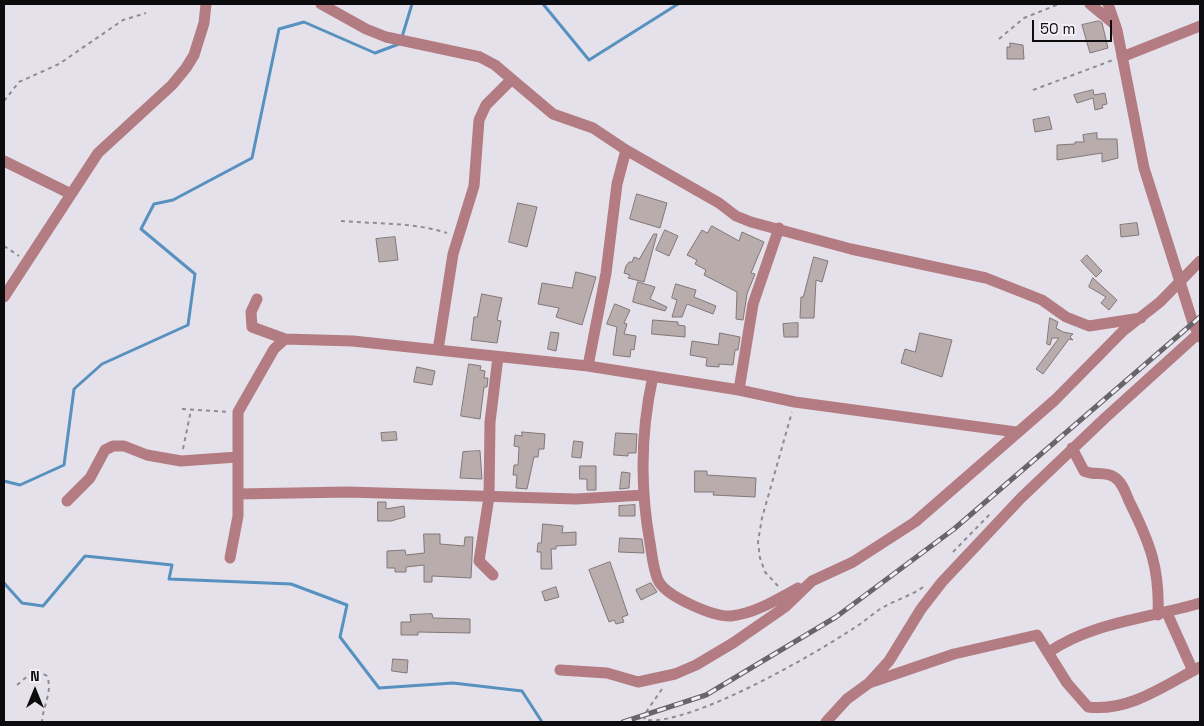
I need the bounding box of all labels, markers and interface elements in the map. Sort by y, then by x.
scale bar [1034,10,1114,42]
text: 50 m [1040,19,1075,38]
north arrow [10,666,60,716]
text: N [30,667,40,685]

